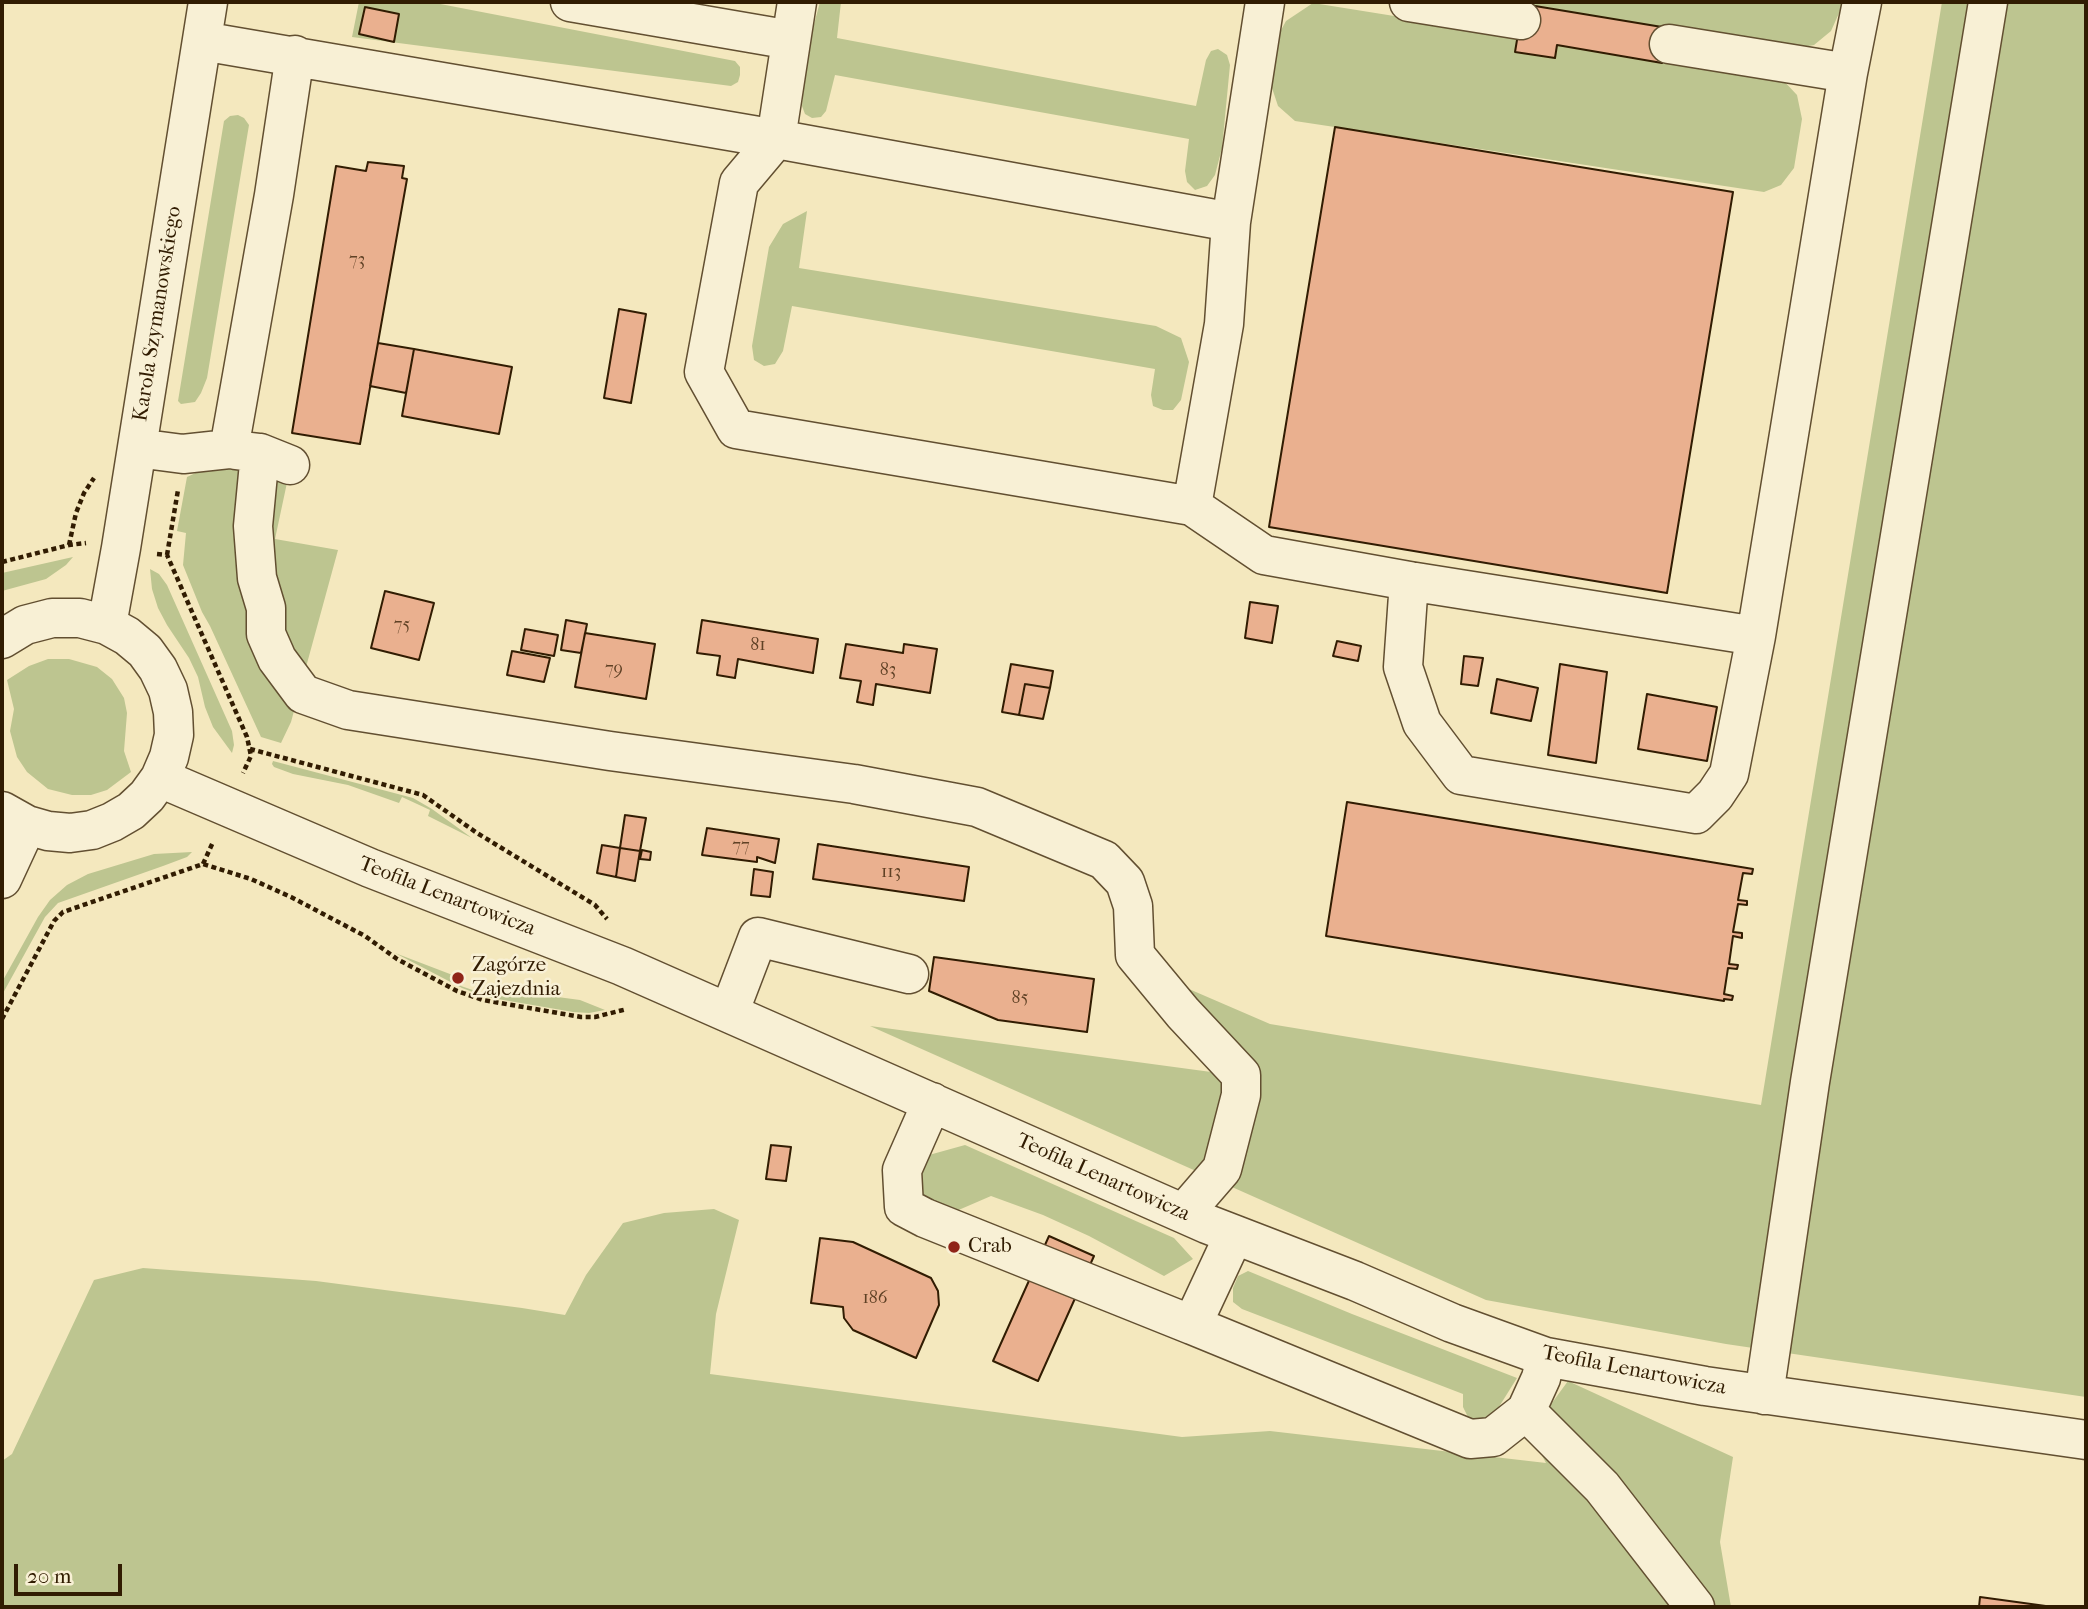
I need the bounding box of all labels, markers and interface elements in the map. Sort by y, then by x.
street label: Karola Szymanowskiego [129,205,187,423]
house number: 73 [349,250,365,272]
house number: 75 [394,615,410,637]
house number: 81 [750,635,766,657]
house number: 79 [605,659,623,681]
house number: 83 [880,660,896,682]
house number: 77 [732,836,750,858]
street label: Teofila Lenartowicza [355,852,539,942]
house number: 113 [881,862,901,884]
place label: Zagórze Zajezdnia [472,953,560,1003]
marker: Zagórze Zajezdnia [450,970,466,986]
house number: 85 [1012,988,1028,1010]
street label: Teofila Lenartowicza [1012,1128,1194,1228]
place label: Crab [968,1234,1012,1260]
marker: Crab [946,1239,962,1255]
house number: 186 [862,1288,888,1310]
street label: Teofila Lenartowicza [1540,1341,1728,1401]
scale bar [18,1550,126,1594]
text: 20 m [27,1564,71,1588]

